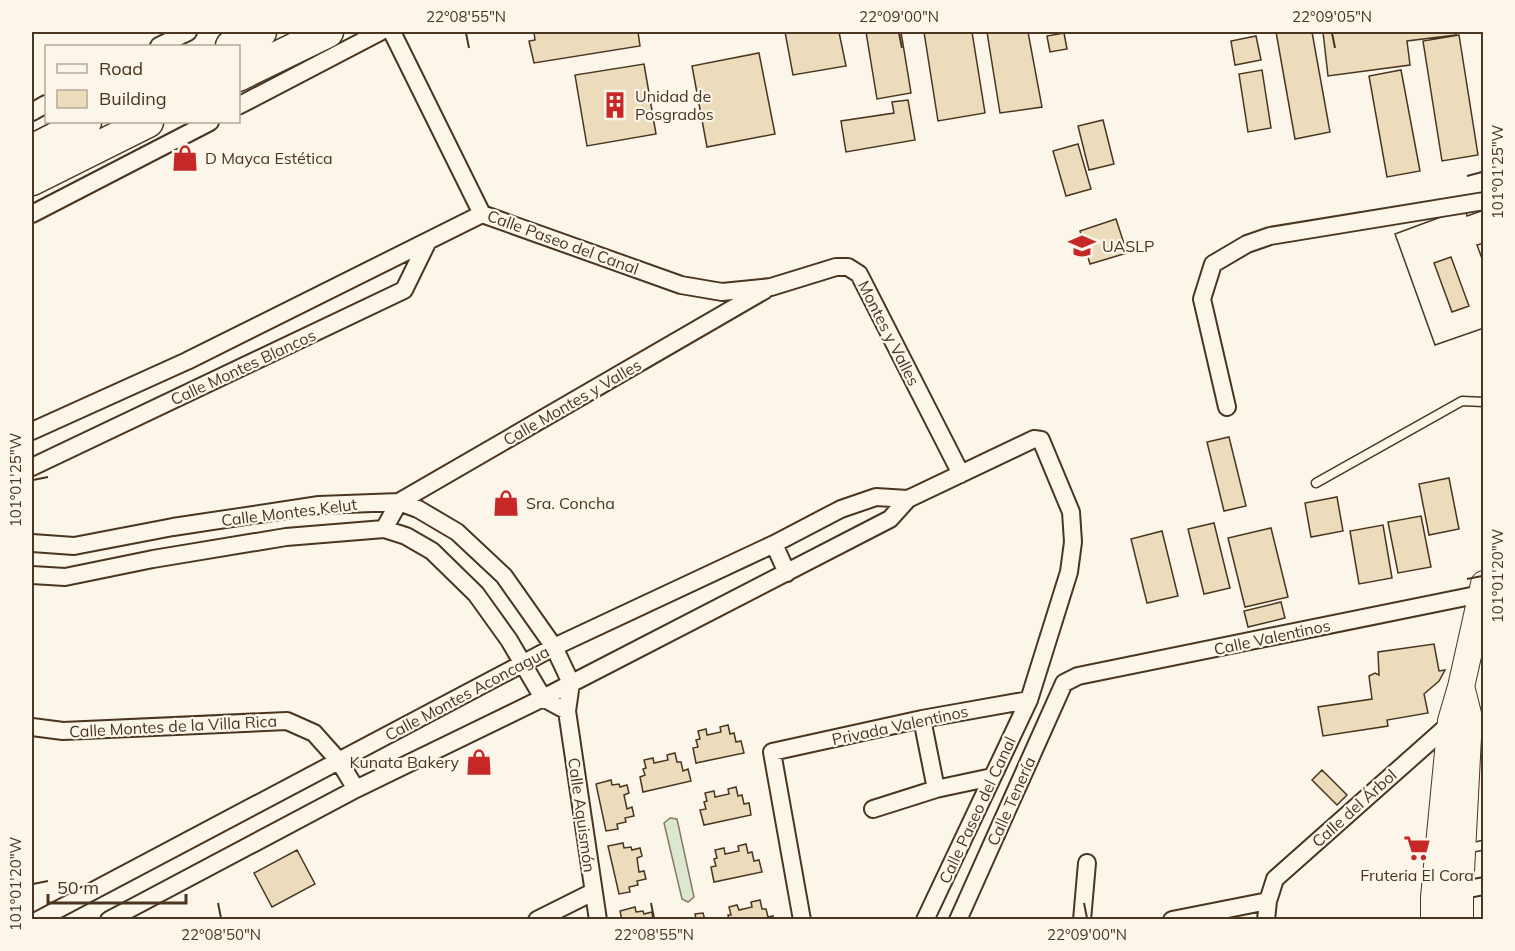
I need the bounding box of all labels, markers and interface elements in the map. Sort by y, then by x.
text: 22°08'55"N [426,7,506,26]
text: 22°09'00"N [859,7,939,26]
text: 22°09'05"N [1292,7,1372,26]
legend [45,45,240,123]
text: Road [99,57,143,80]
place label: Unidad de Posgrados [635,86,714,124]
text: Building [99,87,167,110]
building icon: Unidad de Posgrados [600,90,630,120]
text: 101°01'25"W [1488,124,1507,219]
shop icon: D Mayca Estética [170,143,200,173]
place label: D Mayca Estética [205,148,333,168]
street label: Calle Paseo del Canal [485,205,641,279]
school or university icon: UASLP [1067,231,1097,261]
place label: UASLP [1102,236,1154,256]
street label: Montes y Valles [854,277,924,389]
street label: Calle Montes Blancos [167,325,319,409]
street label: Calle Montes y Valles [499,354,645,450]
text: 101°01'25"W [6,432,25,527]
shop icon: Sra. Concha [491,488,521,518]
place label: Sra. Concha [526,493,615,513]
street label: Calle Montes Kelut [220,494,358,530]
text: 101°01'20"W [1488,528,1507,623]
street label: Calle Valentinos [1212,615,1332,659]
street label: Calle Montes Aconcagua [381,641,553,745]
street label: Privada Valentinos [830,701,970,749]
street label: Calle Montes de la Villa Rica [69,711,277,741]
street label: Calle Paseo del Canal [934,733,1020,887]
shop icon: Kunata Bakery [464,747,494,777]
place label: Kunata Bakery [349,752,459,772]
street label: Calle Tenería [982,753,1040,849]
street label: Calle Aquismón [564,756,600,874]
street label: Calle del Árbol [1307,765,1401,851]
supermarket icon: Fruteria El Cora [1402,833,1432,863]
text: 101°01'20"W [6,836,25,931]
place label: Fruteria El Cora [1360,865,1474,885]
scale bar [48,867,186,905]
text: 50 m [57,876,99,899]
text: 22°08'50"N [181,925,261,944]
text: 22°08'55"N [614,925,694,944]
text: 22°09'00"N [1047,925,1127,944]

